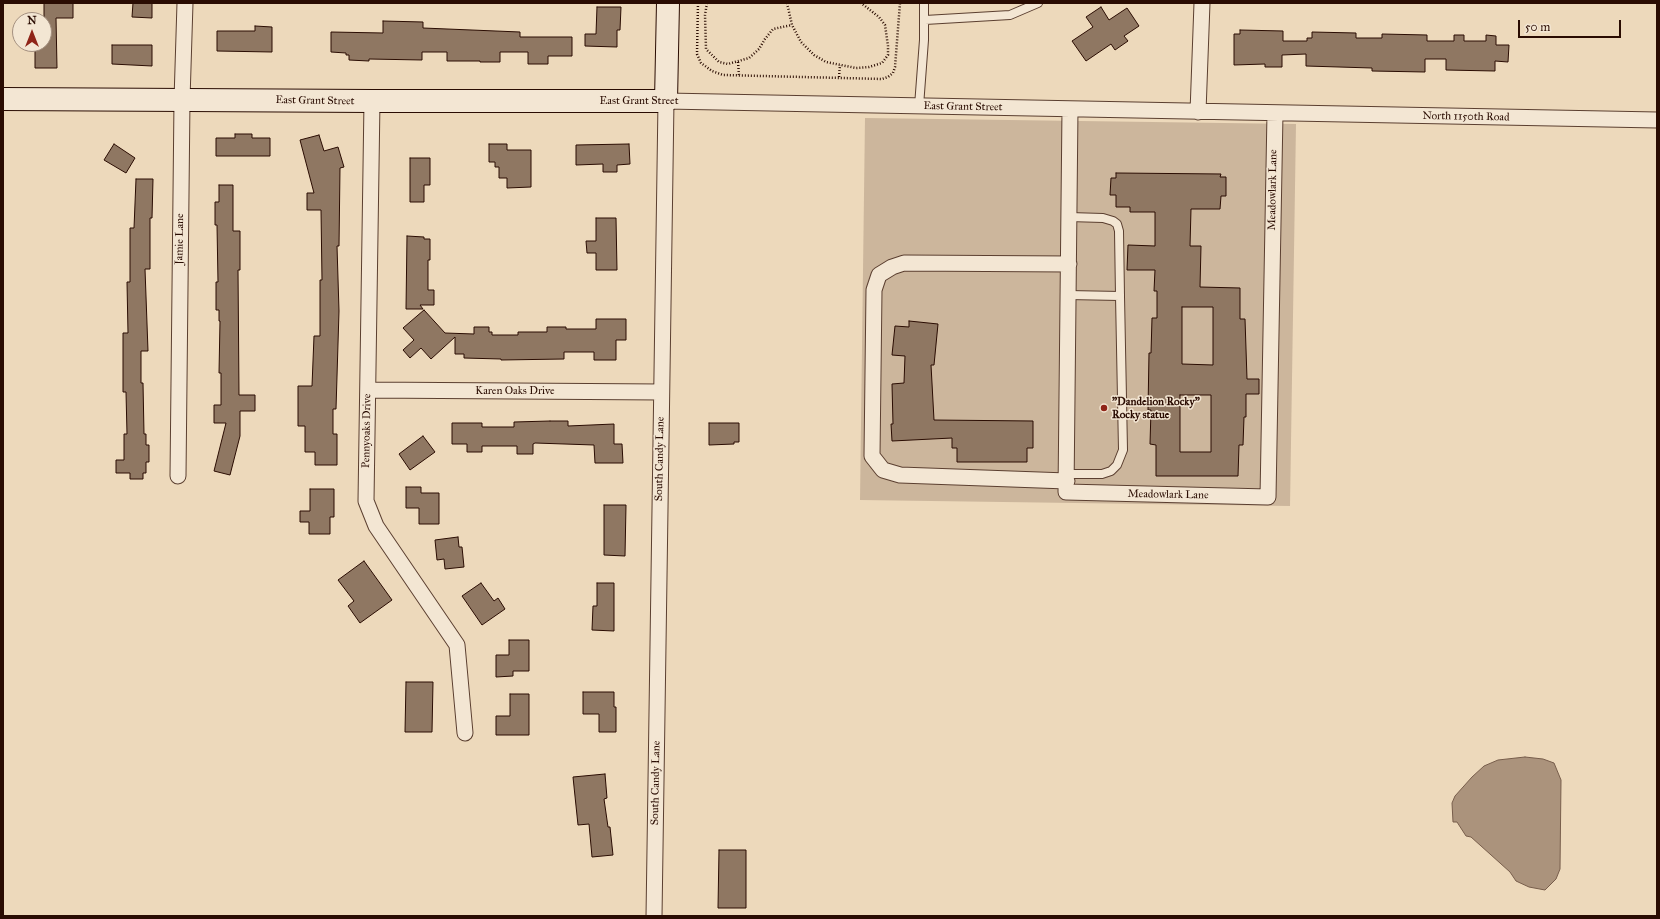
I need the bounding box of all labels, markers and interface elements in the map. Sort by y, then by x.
north arrow [12,12,52,52]
scale bar [1520,12,1623,38]
text: N [27,14,37,27]
text: 50 m [1525,20,1550,34]
street label: East Grant Street [275,94,355,108]
street label: East Grant Street [599,94,679,108]
street label: East Grant Street [923,100,1003,114]
street label: North 1150th Road [1422,110,1510,124]
street label: Meadowlark Lane [1266,149,1280,231]
street label: Jamie Lane [173,213,187,265]
street label: Karen Oaks Drive [475,384,555,398]
street label: Pennyoaks Drive [360,394,374,468]
place label: "Dandelion Rocky" Rocky statue [1112,395,1200,421]
marker: "Dandelion Rocky" Rocky statue [1099,403,1109,413]
street label: South Candy Lane [653,417,667,501]
street label: Meadowlark Lane [1127,488,1209,502]
street label: South Candy Lane [649,741,663,825]

